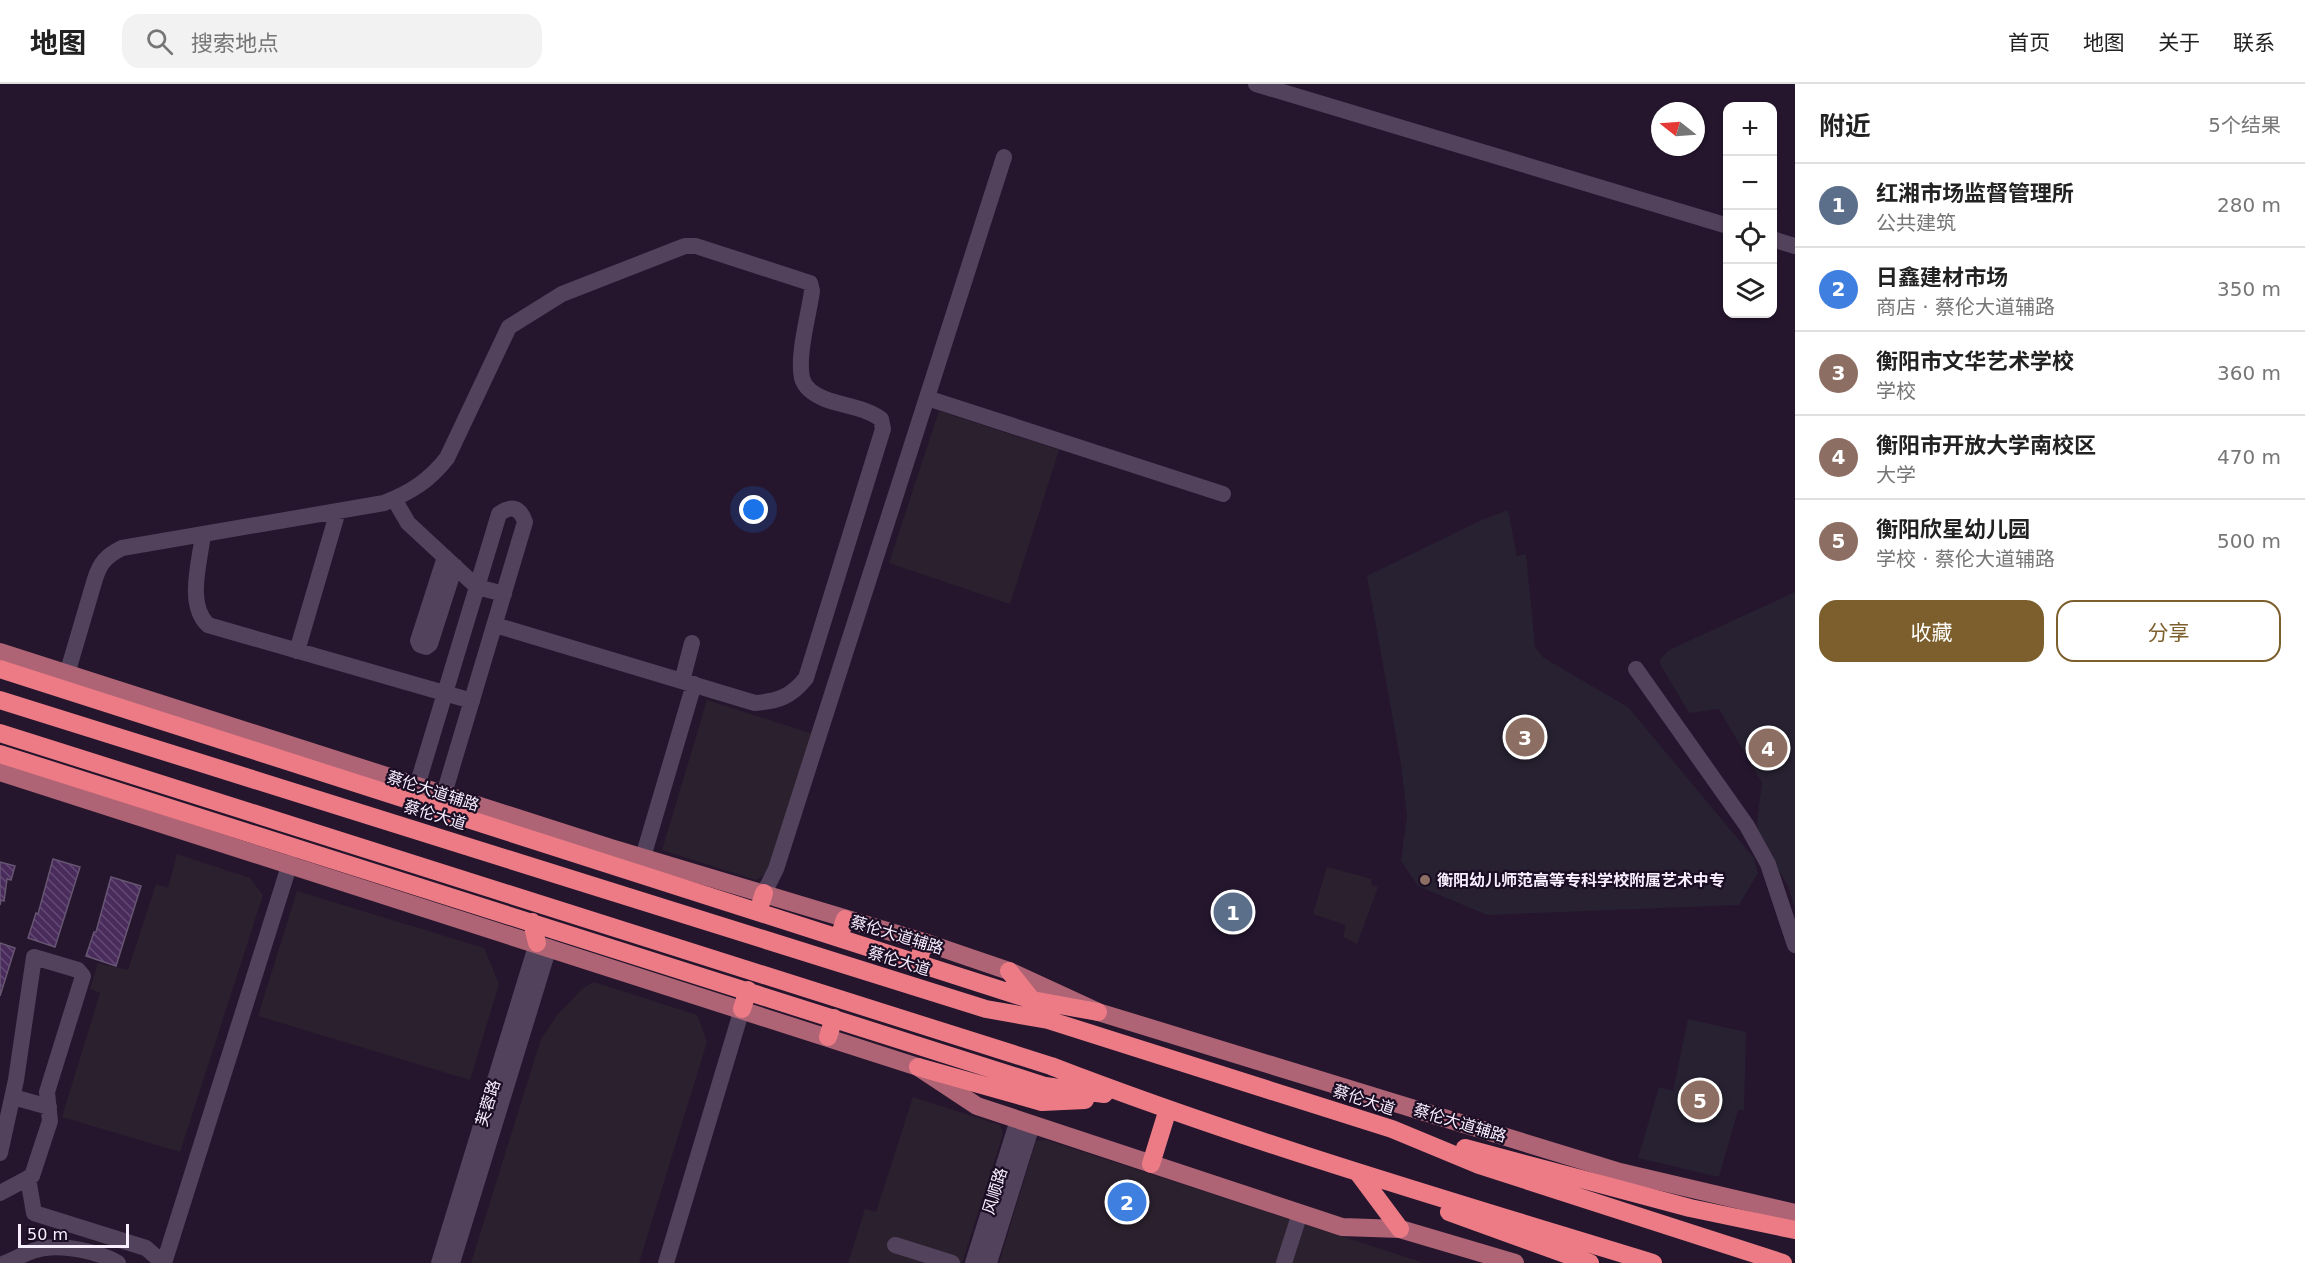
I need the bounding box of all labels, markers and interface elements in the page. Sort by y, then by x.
search box [122,14,542,68]
icon: search [143,25,176,58]
text: 地图 [30,27,86,60]
text: 搜索地点 [191,31,279,56]
text: 首页 [2008,31,2050,55]
text: 地图 [2083,31,2125,55]
text: 关于 [2158,31,2200,55]
text: 联系 [2233,31,2275,55]
north arrow [1651,102,1705,156]
map controls [1723,102,1777,318]
button: + [1723,102,1777,156]
text: 附近 [1819,111,1871,141]
text: 5个结果 [2208,113,2281,137]
button: − [1723,156,1777,210]
text: 红湘市场监督管理所 [1876,181,2074,206]
text: 1 [1832,193,1845,217]
text: 280 m [2217,193,2281,217]
button: locate [1723,210,1777,264]
text: 公共建筑 [1876,211,1956,235]
button: layers [1723,264,1777,318]
text: 日鑫建材市场 [1876,265,2008,290]
text: 2 [1832,277,1845,301]
text: 350 m [2217,277,2281,301]
text: 商店 · 蔡伦大道辅路 [1876,295,2055,319]
text: 衡阳市文华艺术学校 [1876,349,2074,374]
text: 3 [1832,361,1845,385]
text: 360 m [2217,361,2281,385]
text: 学校 [1876,379,1916,403]
text: 衡阳市开放大学南校区 [1876,433,2096,458]
text: 4 [1832,445,1845,469]
text: 470 m [2217,445,2281,469]
text: 大学 [1876,463,1916,487]
your location [739,495,768,524]
text: 衡阳欣星幼儿园 [1876,517,2030,542]
text: 5 [1832,529,1845,553]
text: 500 m [2217,529,2281,553]
text: 学校 · 蔡伦大道辅路 [1876,547,2055,571]
button: 收藏 [1819,600,2044,662]
button: 分享 [2056,600,2281,662]
pin: 3 [1506,714,1544,760]
pin: 4 [1748,726,1788,770]
street label: 蔡伦大道辅路 [384,767,482,815]
street label: 蔡伦大道 [402,796,468,834]
place label: 衡阳幼儿师范高等专科学校附属艺术中专 [1437,871,1725,890]
marker: 衡阳幼儿师范高等专科学校附属艺术中专 [1418,873,1432,887]
pin: 1 [1214,890,1252,934]
street label: 蔡伦大道辅路 [848,912,946,958]
street label: 蔡伦大道 [866,943,932,979]
street label: 芙蓉路 [472,1077,504,1129]
pin: 5 [1680,1078,1720,1122]
street label: 蔡伦大道 [1331,1081,1397,1119]
street label: 蔡伦大道辅路 [1411,1100,1509,1146]
street label: 风顺路 [979,1165,1011,1217]
pin: 2 [1108,1180,1146,1224]
scale bar [18,1221,129,1248]
text: 50 m [27,1225,68,1244]

